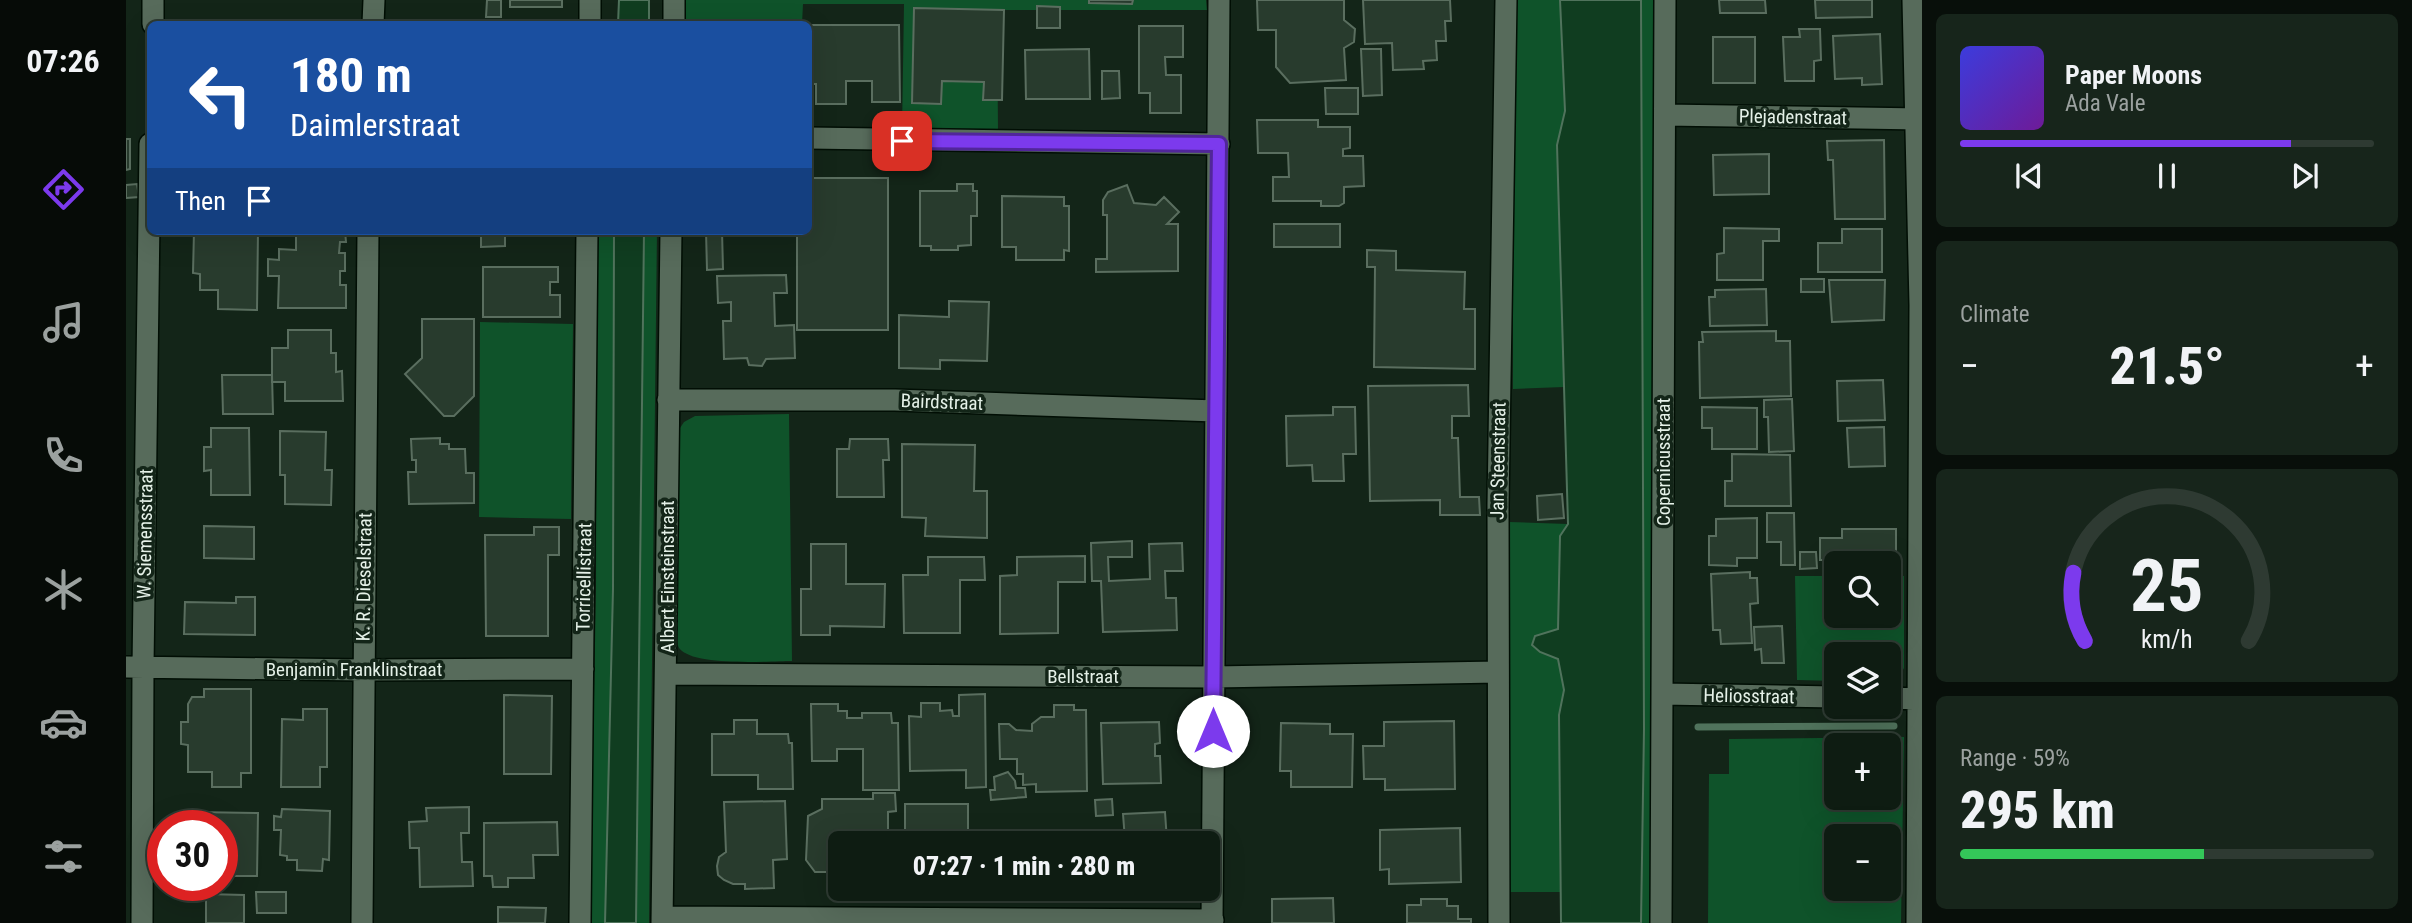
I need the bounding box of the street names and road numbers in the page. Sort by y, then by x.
street label: Plejadenstraat [1739,105,1847,129]
street label: Bairdstraat [900,389,984,415]
street label: Copernicusstraat [1652,398,1675,526]
street label: Jan Steenstraat [1485,402,1511,520]
street label: W. Siemensstraat [132,469,158,599]
street label: Albert Einsteinstraat [656,500,679,654]
street label: K. R. Dieselstraat [351,512,377,642]
street label: Torricellistraat [572,522,596,632]
street label: Benjamin Franklinstraat [266,658,442,681]
street label: Bellstraat [1047,665,1119,688]
street label: Heliosstraat [1703,684,1795,708]

